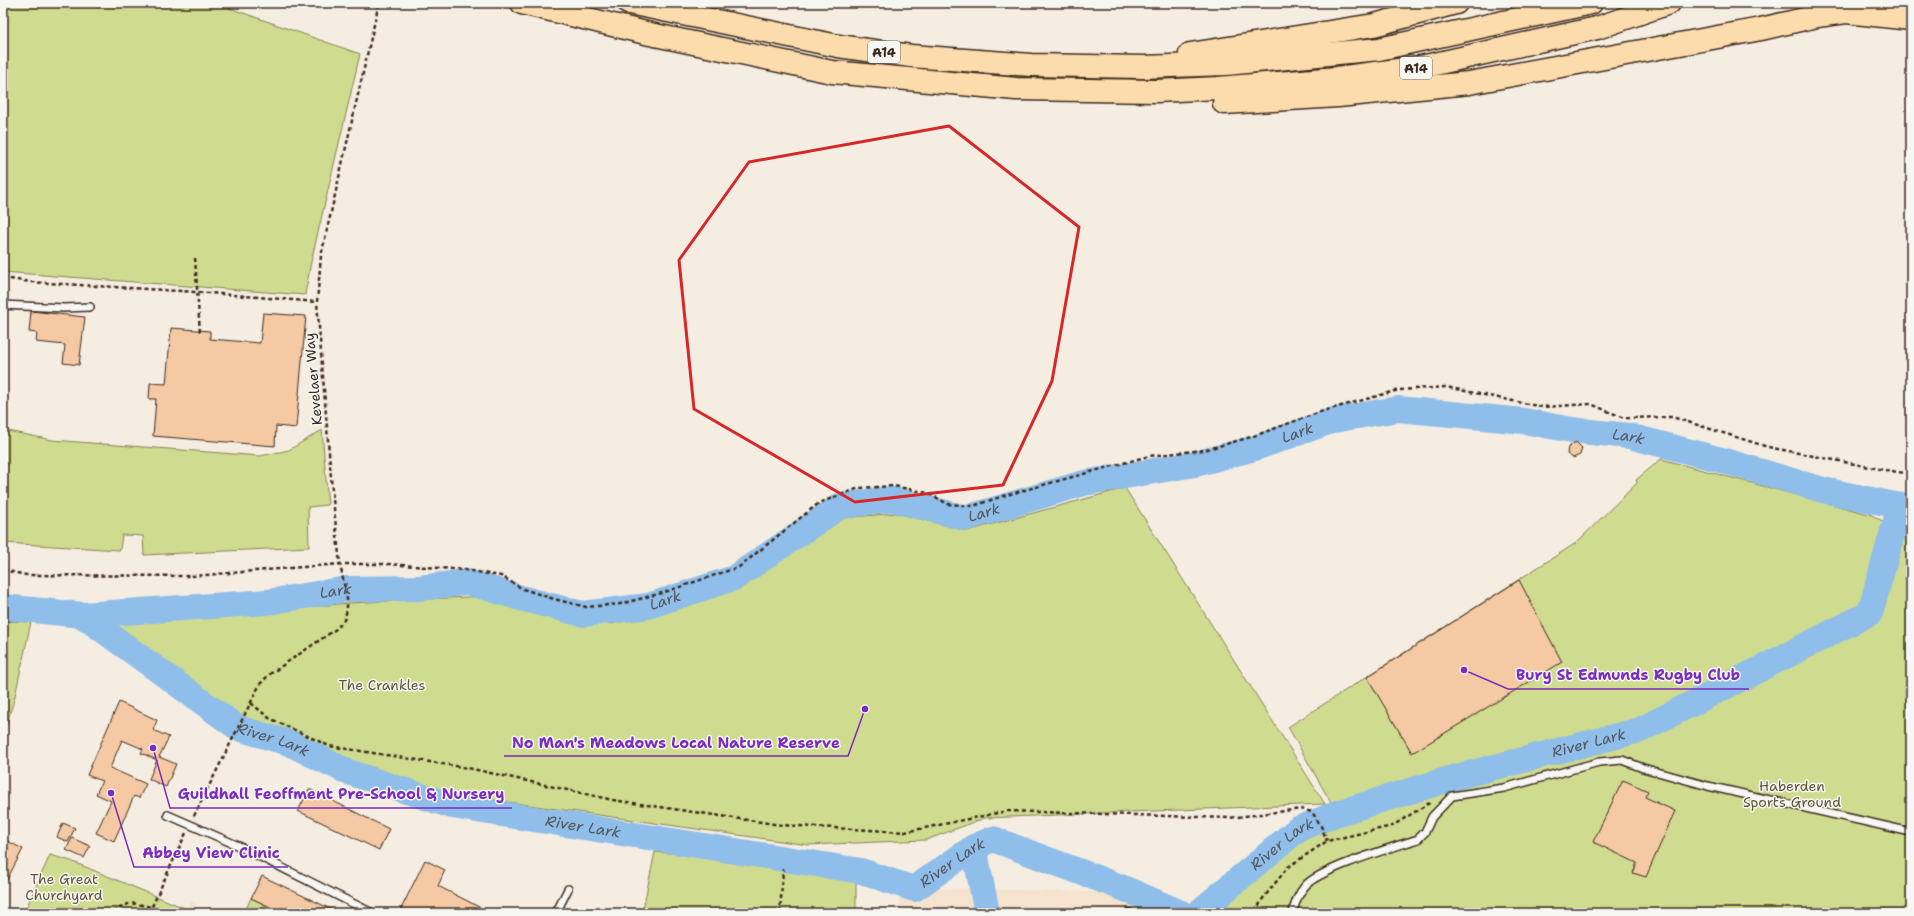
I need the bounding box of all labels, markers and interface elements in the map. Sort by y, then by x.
road number: A14 [868,41,900,63]
road number: A14 [1400,57,1432,79]
street label: Kevelaer Way [300,332,326,426]
water label: Lark [1279,418,1316,448]
water label: Lark [1611,424,1647,450]
water label: Lark [966,498,1003,527]
water label: Lark [318,579,352,603]
water label: Lark [647,586,684,615]
callout: Bury St Edmunds Rugby Club [1508,662,1749,689]
text: Bury St Edmunds Rugby Club [1516,665,1740,685]
park label: The Crankles [339,676,426,694]
water label: River Lark [234,718,313,762]
water label: River Lark [1549,724,1628,762]
callout: No Man's Meadows Local Nature Reserve [504,729,848,756]
text: No Man's Meadows Local Nature Reserve [512,733,840,753]
park label: Haberden Sports Ground [1743,777,1841,811]
callout: Guildhall Feoffment Pre-School & Nursery [170,781,512,808]
text: Guildhall Feoffment Pre-School & Nursery [178,784,504,804]
water label: River Lark [544,811,622,843]
water label: River Lark [1246,814,1317,875]
water label: River Lark [915,833,989,892]
callout: Abbey View Clinic [134,840,288,867]
text: Abbey View Clinic [142,843,280,863]
park label: The Great Churchyard [25,870,103,904]

